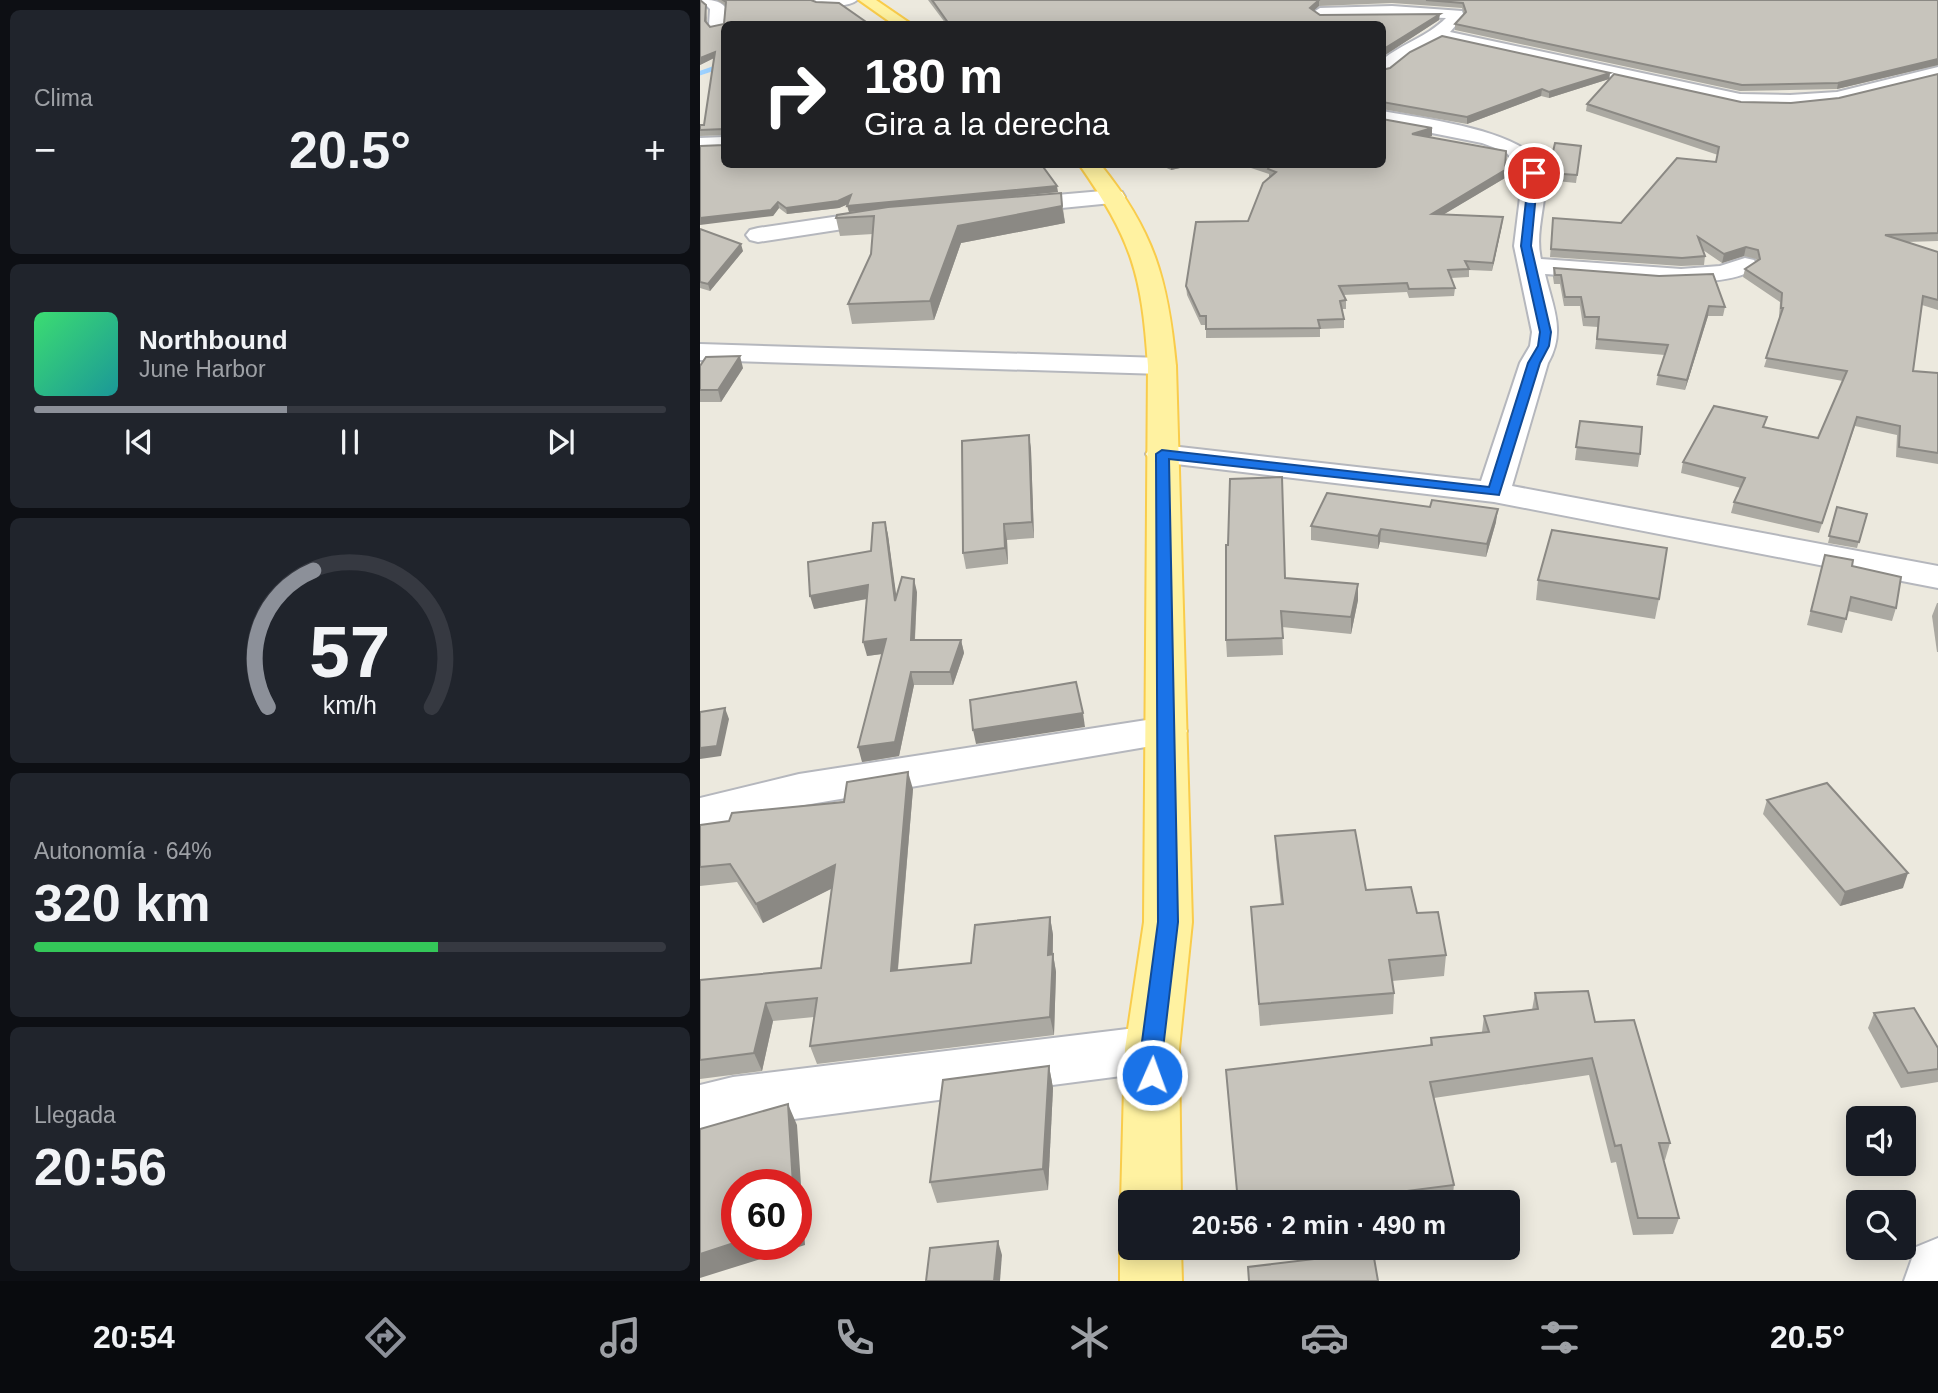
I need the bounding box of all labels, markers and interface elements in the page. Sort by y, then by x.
icon: right [749,49,840,140]
text: 180 m [864,49,1003,103]
text: Clima [34,85,93,111]
text: Gira a la derecha [864,106,1109,142]
text: 20.5° [289,121,411,179]
text: − [34,129,56,171]
text: + [644,129,666,171]
pin [1504,143,1564,203]
icon: arrive [1515,154,1553,192]
text: Northbound [139,325,288,355]
text: June Harbor [139,356,266,382]
icon: previous [120,423,158,461]
icon: pause [331,423,369,461]
icon: next [542,423,580,461]
text: 57 [310,611,390,692]
text: km/h [323,690,377,718]
text: Autonomía · 64% [34,838,212,864]
text: 320 km [34,874,210,932]
position arrow [1115,1038,1189,1112]
text: Llegada [34,1102,116,1128]
map controls [1846,1106,1916,1260]
button: sound [1846,1106,1916,1176]
text: 20:56 [34,1138,167,1196]
speed limit sign: 60 [721,1169,812,1260]
button: search [1846,1190,1916,1260]
text: 20:56 · 2 min · 490 m [1192,1210,1446,1240]
icon: directions [361,1313,410,1362]
icon: music [596,1313,645,1362]
icon: phone [830,1313,879,1362]
icon: climate [1065,1313,1114,1362]
icon: car [1300,1313,1349,1362]
icon: filters [1535,1313,1584,1362]
text: 20:54 [93,1319,175,1355]
text: 20.5° [1770,1319,1845,1355]

